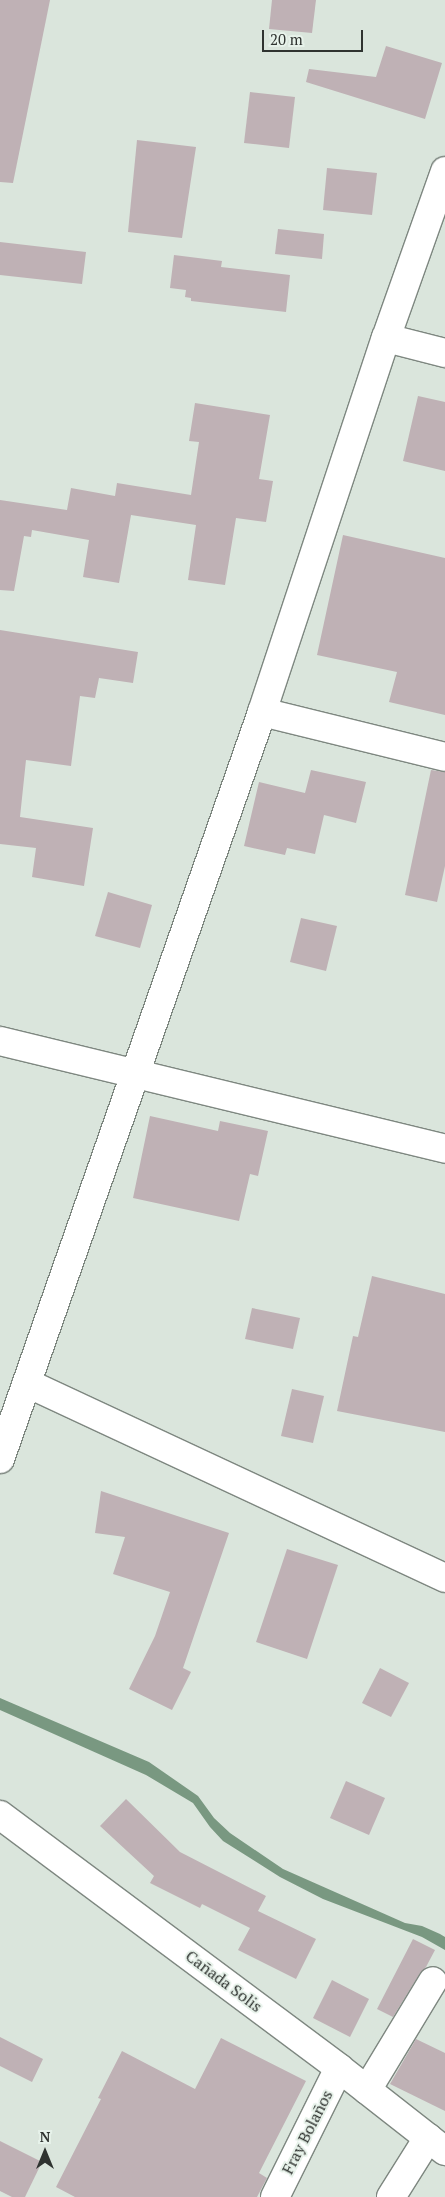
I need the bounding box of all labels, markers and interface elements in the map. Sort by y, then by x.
scale bar [265,20,366,52]
text: 20 m [270,29,303,49]
street label: Cañada Solis [182,1946,266,2016]
street label: Fray Bolaños [278,2087,336,2177]
north arrow [20,2127,70,2177]
text: N [40,2127,50,2146]

